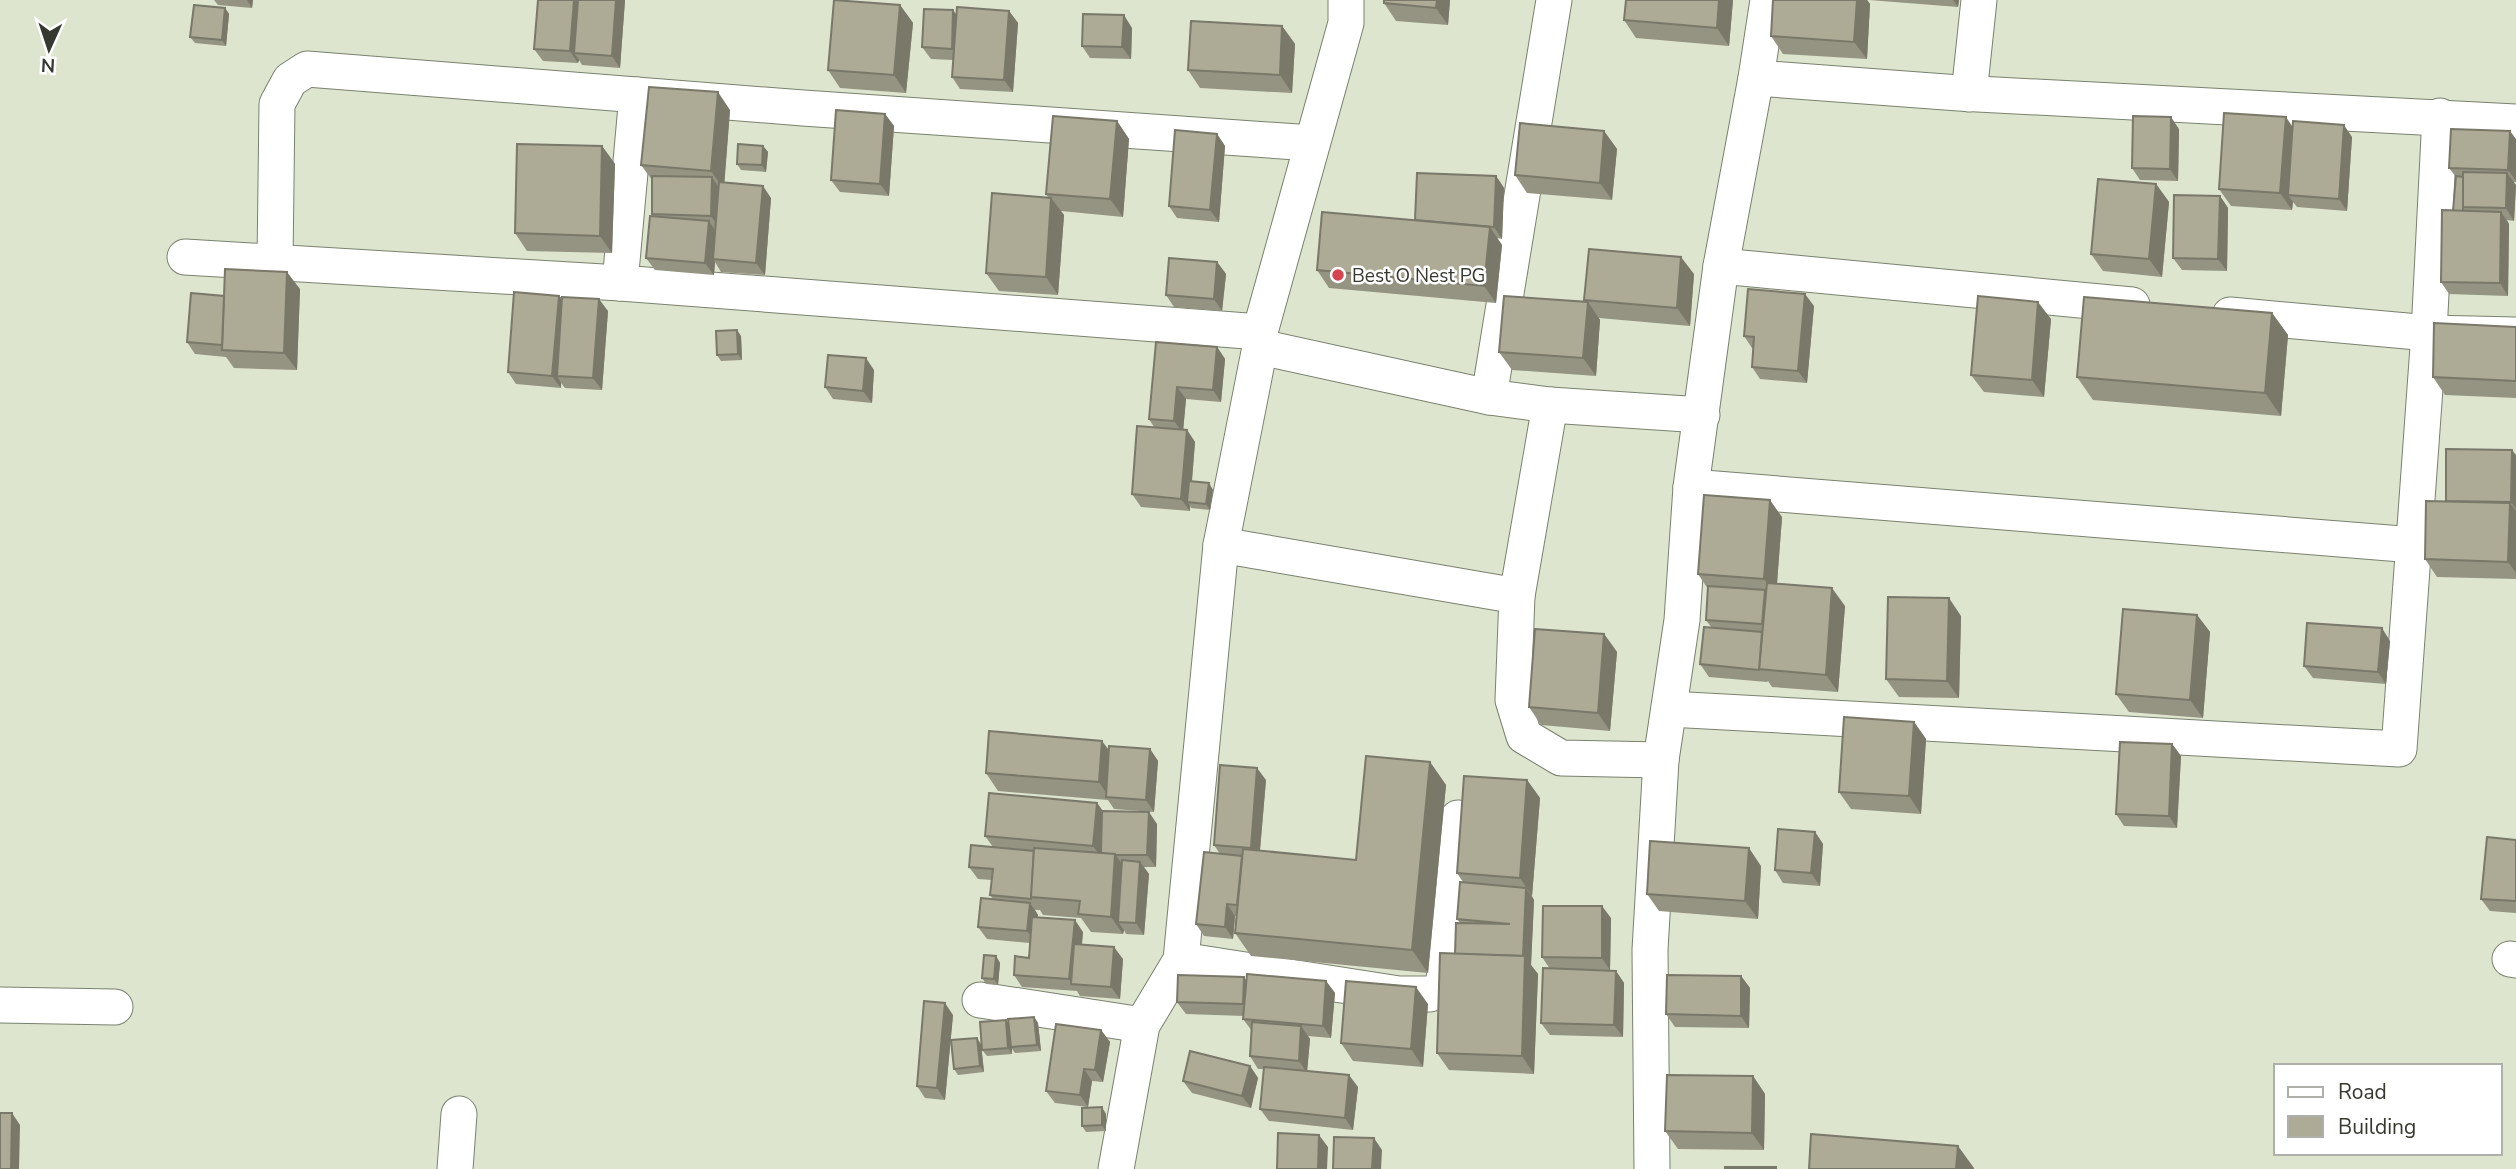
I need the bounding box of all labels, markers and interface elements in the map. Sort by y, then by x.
north arrow [14,14,84,84]
text: N [40,52,56,78]
place label: Best O Nest PG [1352,263,1485,289]
marker: Best O Nest PG [1330,267,1346,283]
legend [2274,1064,2502,1155]
text: Road [2338,1078,2387,1106]
text: Building [2338,1113,2416,1141]

